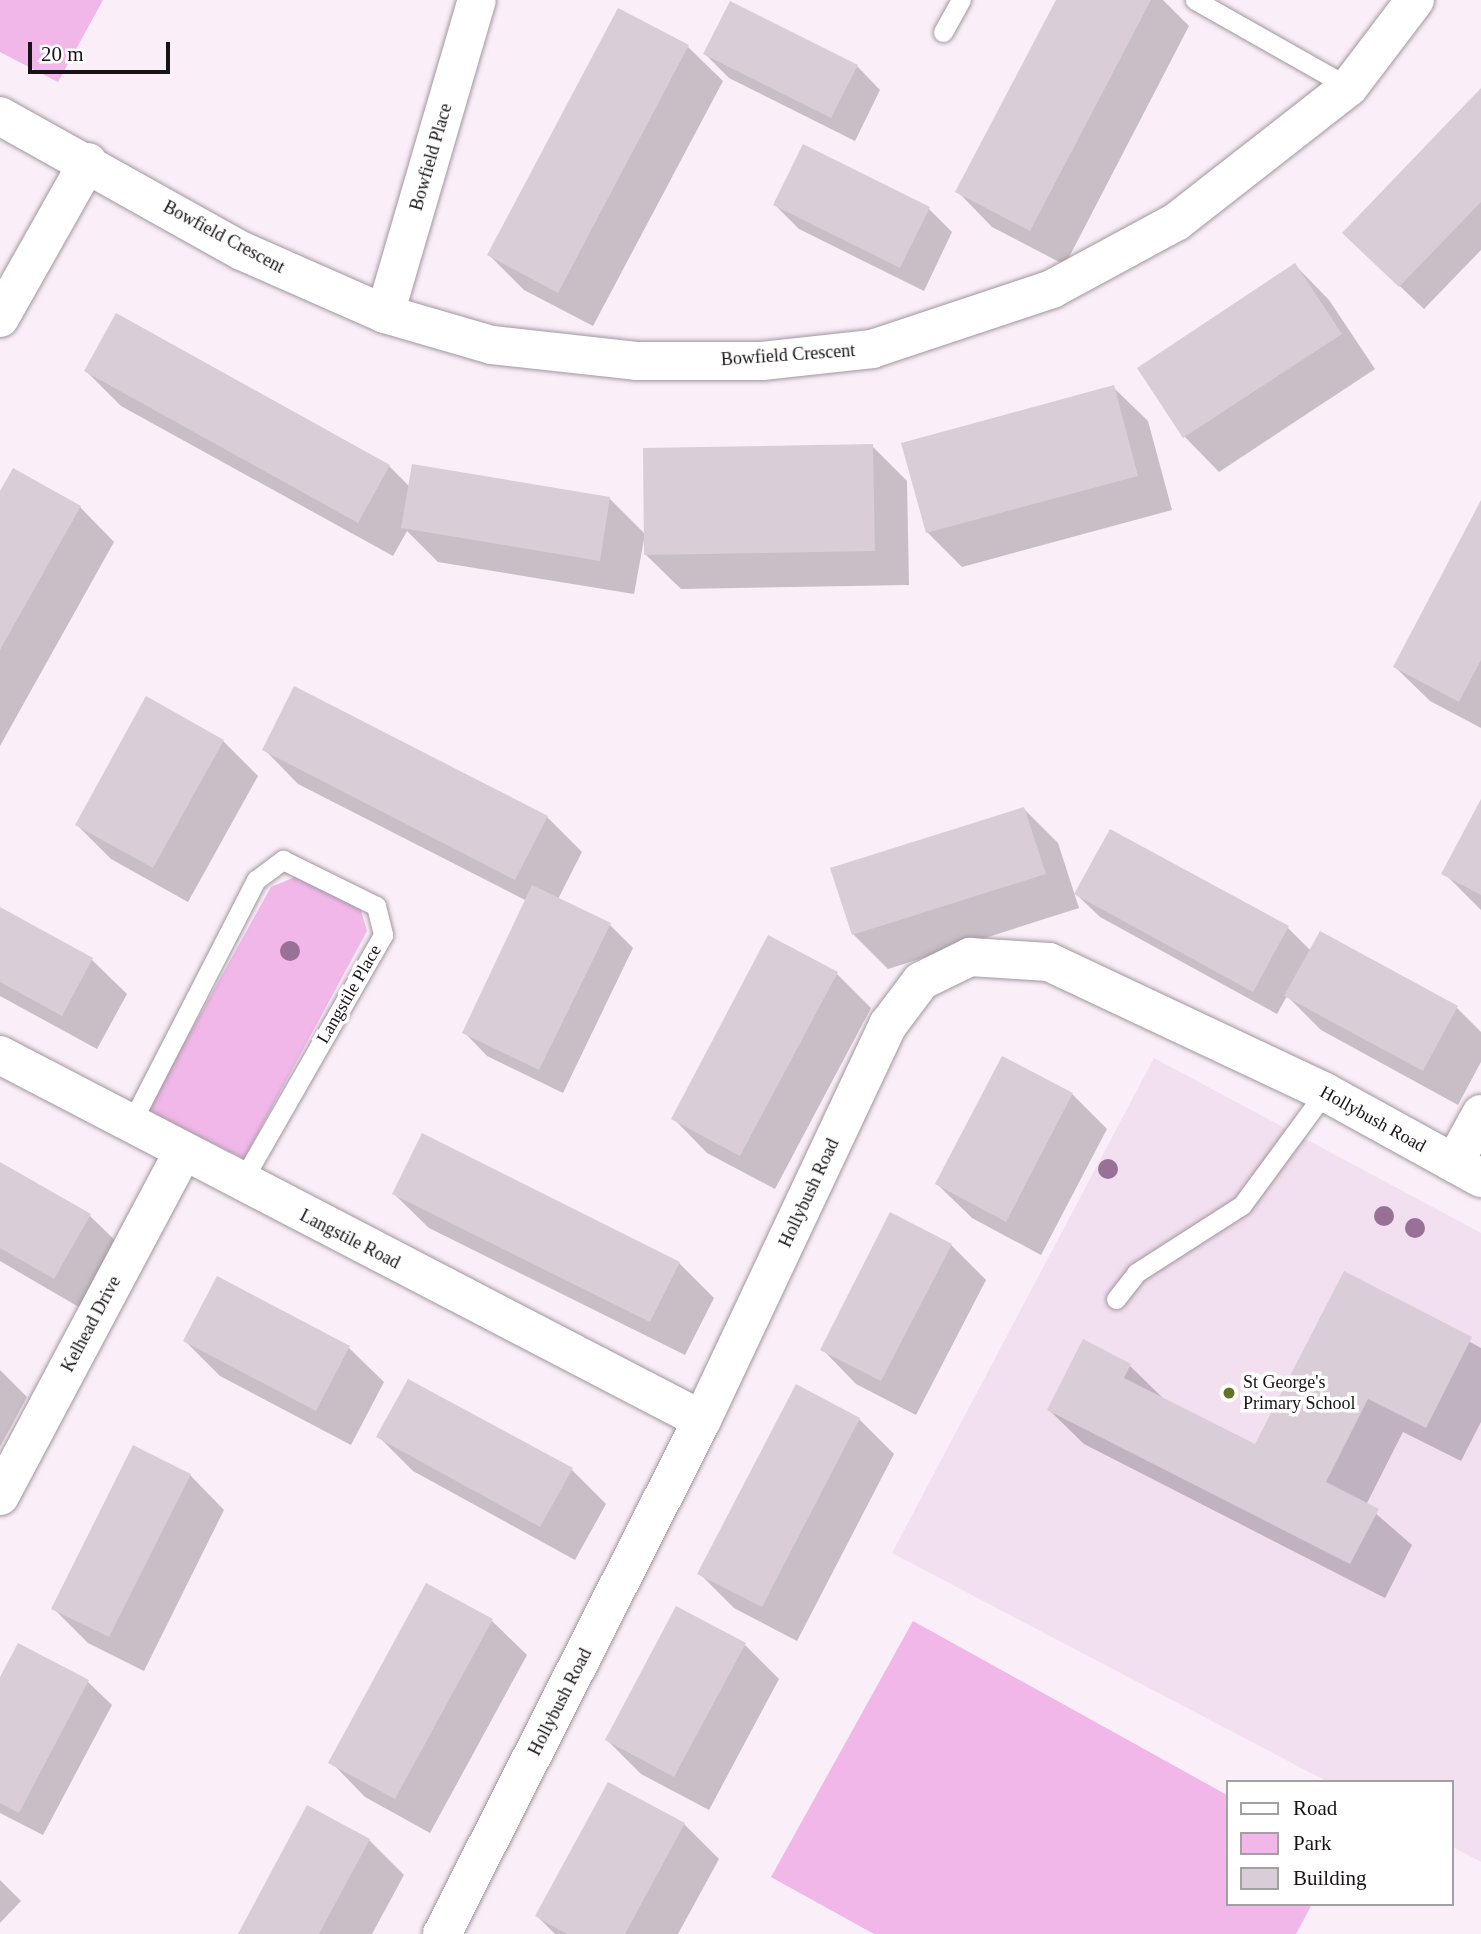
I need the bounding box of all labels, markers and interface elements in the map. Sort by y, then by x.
scale bar [32,28,173,72]
text: 20 m [41,42,84,66]
street label: Bowfield Place [405,101,457,213]
street label: Bowfield Crescent [160,196,288,278]
street label: Bowfield Crescent [720,340,856,370]
street label: Langstile Place [312,941,386,1047]
street label: Hollybush Road [1316,1081,1430,1157]
street label: Hollybush Road [774,1135,844,1251]
street label: Langstile Road [296,1205,404,1273]
street label: Kelhead Drive [57,1272,125,1376]
place label: St George's Primary School [1243,1372,1355,1414]
marker: St George's Primary School [1221,1385,1237,1401]
street label: Hollybush Road [524,1645,596,1759]
legend [1226,1780,1453,1906]
text: Road [1293,1796,1337,1820]
text: Park [1293,1831,1332,1855]
text: Building [1293,1866,1367,1890]

